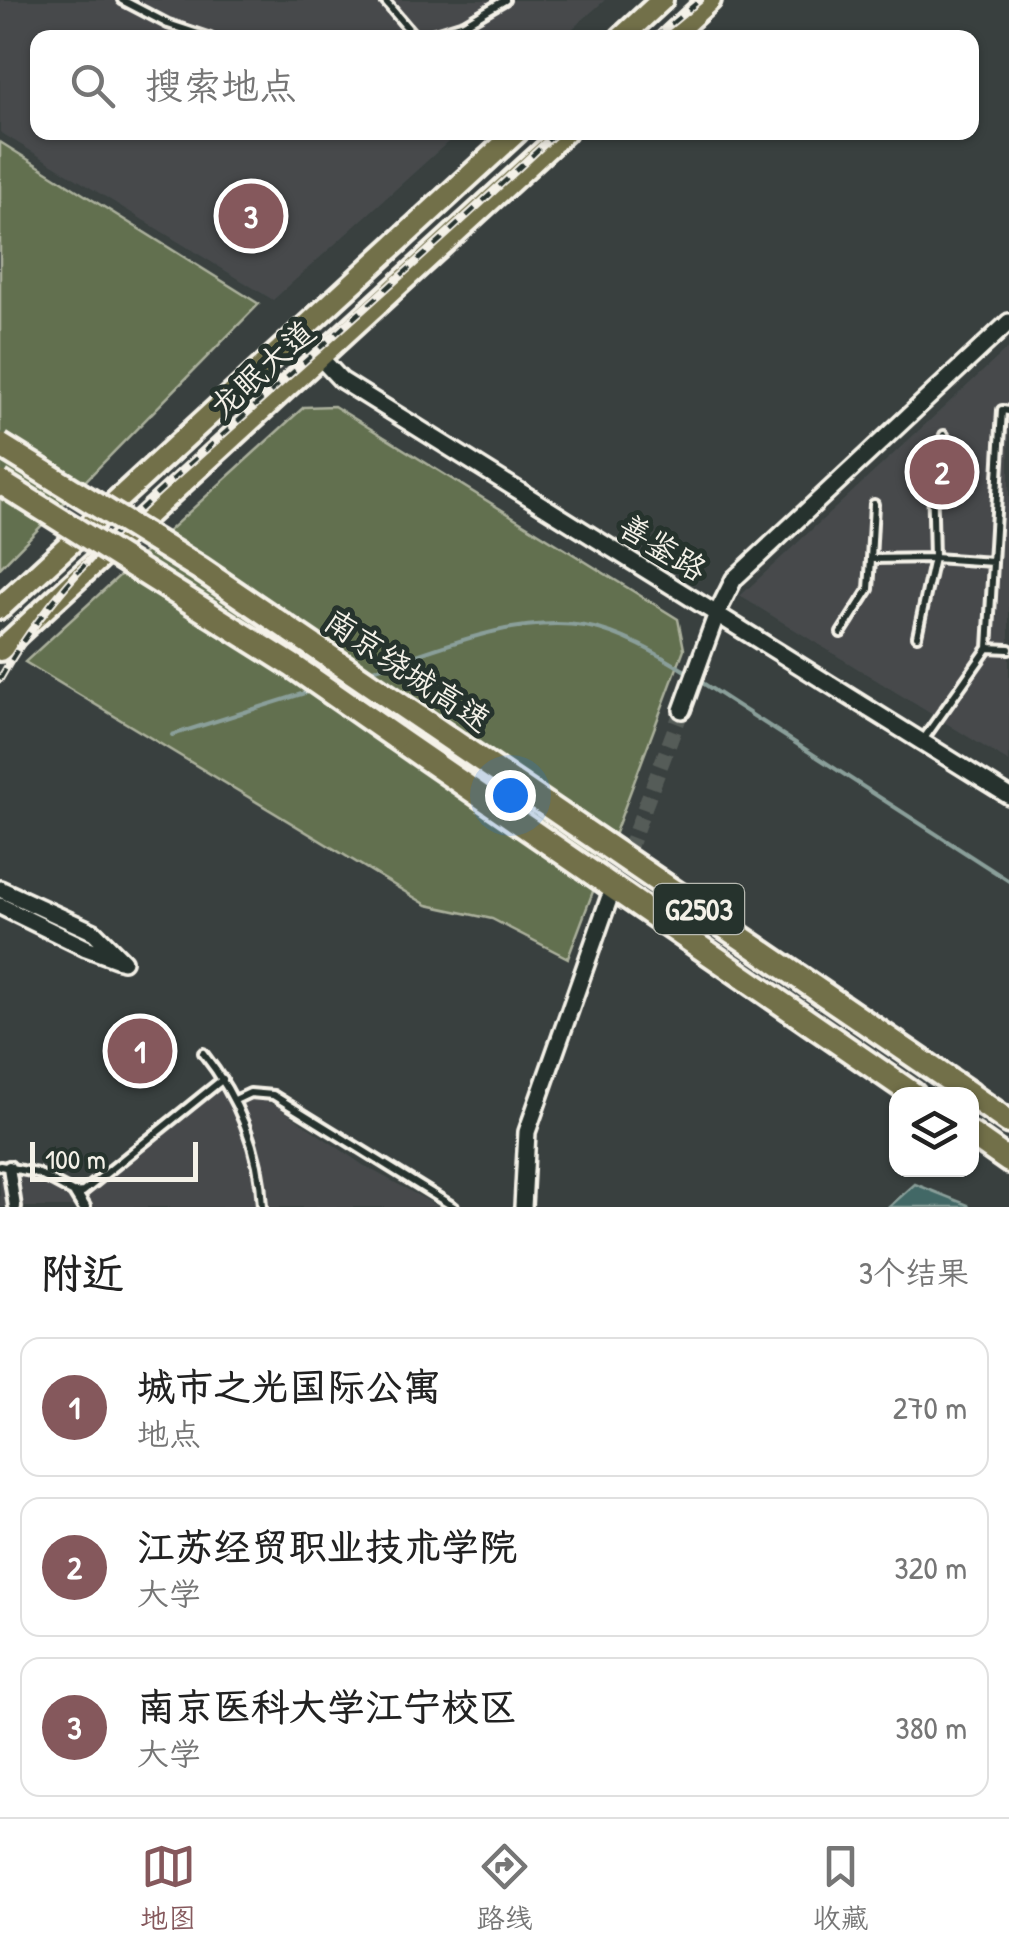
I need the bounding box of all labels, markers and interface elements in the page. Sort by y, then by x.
search box [30,30,979,140]
icon: search [65,58,120,113]
text: 搜索地点 [145,59,297,111]
pin: 3 [218,178,284,254]
street label: 龙眠大道 [200,310,324,428]
pin: 2 [910,434,974,510]
street label: 善鉴路 [611,503,715,591]
street label: 南京绕城高速 [316,598,500,742]
your location [485,770,536,821]
road number: G2503 [654,884,744,934]
pin: 1 [108,1014,172,1088]
map controls [889,1087,979,1177]
button: layers [889,1087,979,1177]
scale bar [30,1137,198,1182]
text: 100 m [45,1140,106,1178]
text: 附近 [40,1244,124,1301]
text: 3个结果 [859,1251,969,1294]
text: 城市之光国际公寓 [137,1360,441,1412]
text: 1 [69,1386,80,1429]
text: 270 m [893,1386,967,1429]
text: 地点 [137,1412,201,1455]
text: 江苏经贸职业技术学院 [137,1520,517,1572]
text: 2 [67,1546,82,1589]
text: 320 m [894,1546,967,1589]
text: 大学 [137,1572,201,1615]
text: 南京医科大学江宁校区 [137,1680,517,1732]
text: 3 [67,1706,82,1749]
text: 380 m [895,1706,967,1749]
text: 大学 [137,1732,201,1775]
tab: 地图 [140,1839,196,1937]
tab: 路线 [476,1839,533,1937]
tab: 收藏 [813,1839,869,1937]

